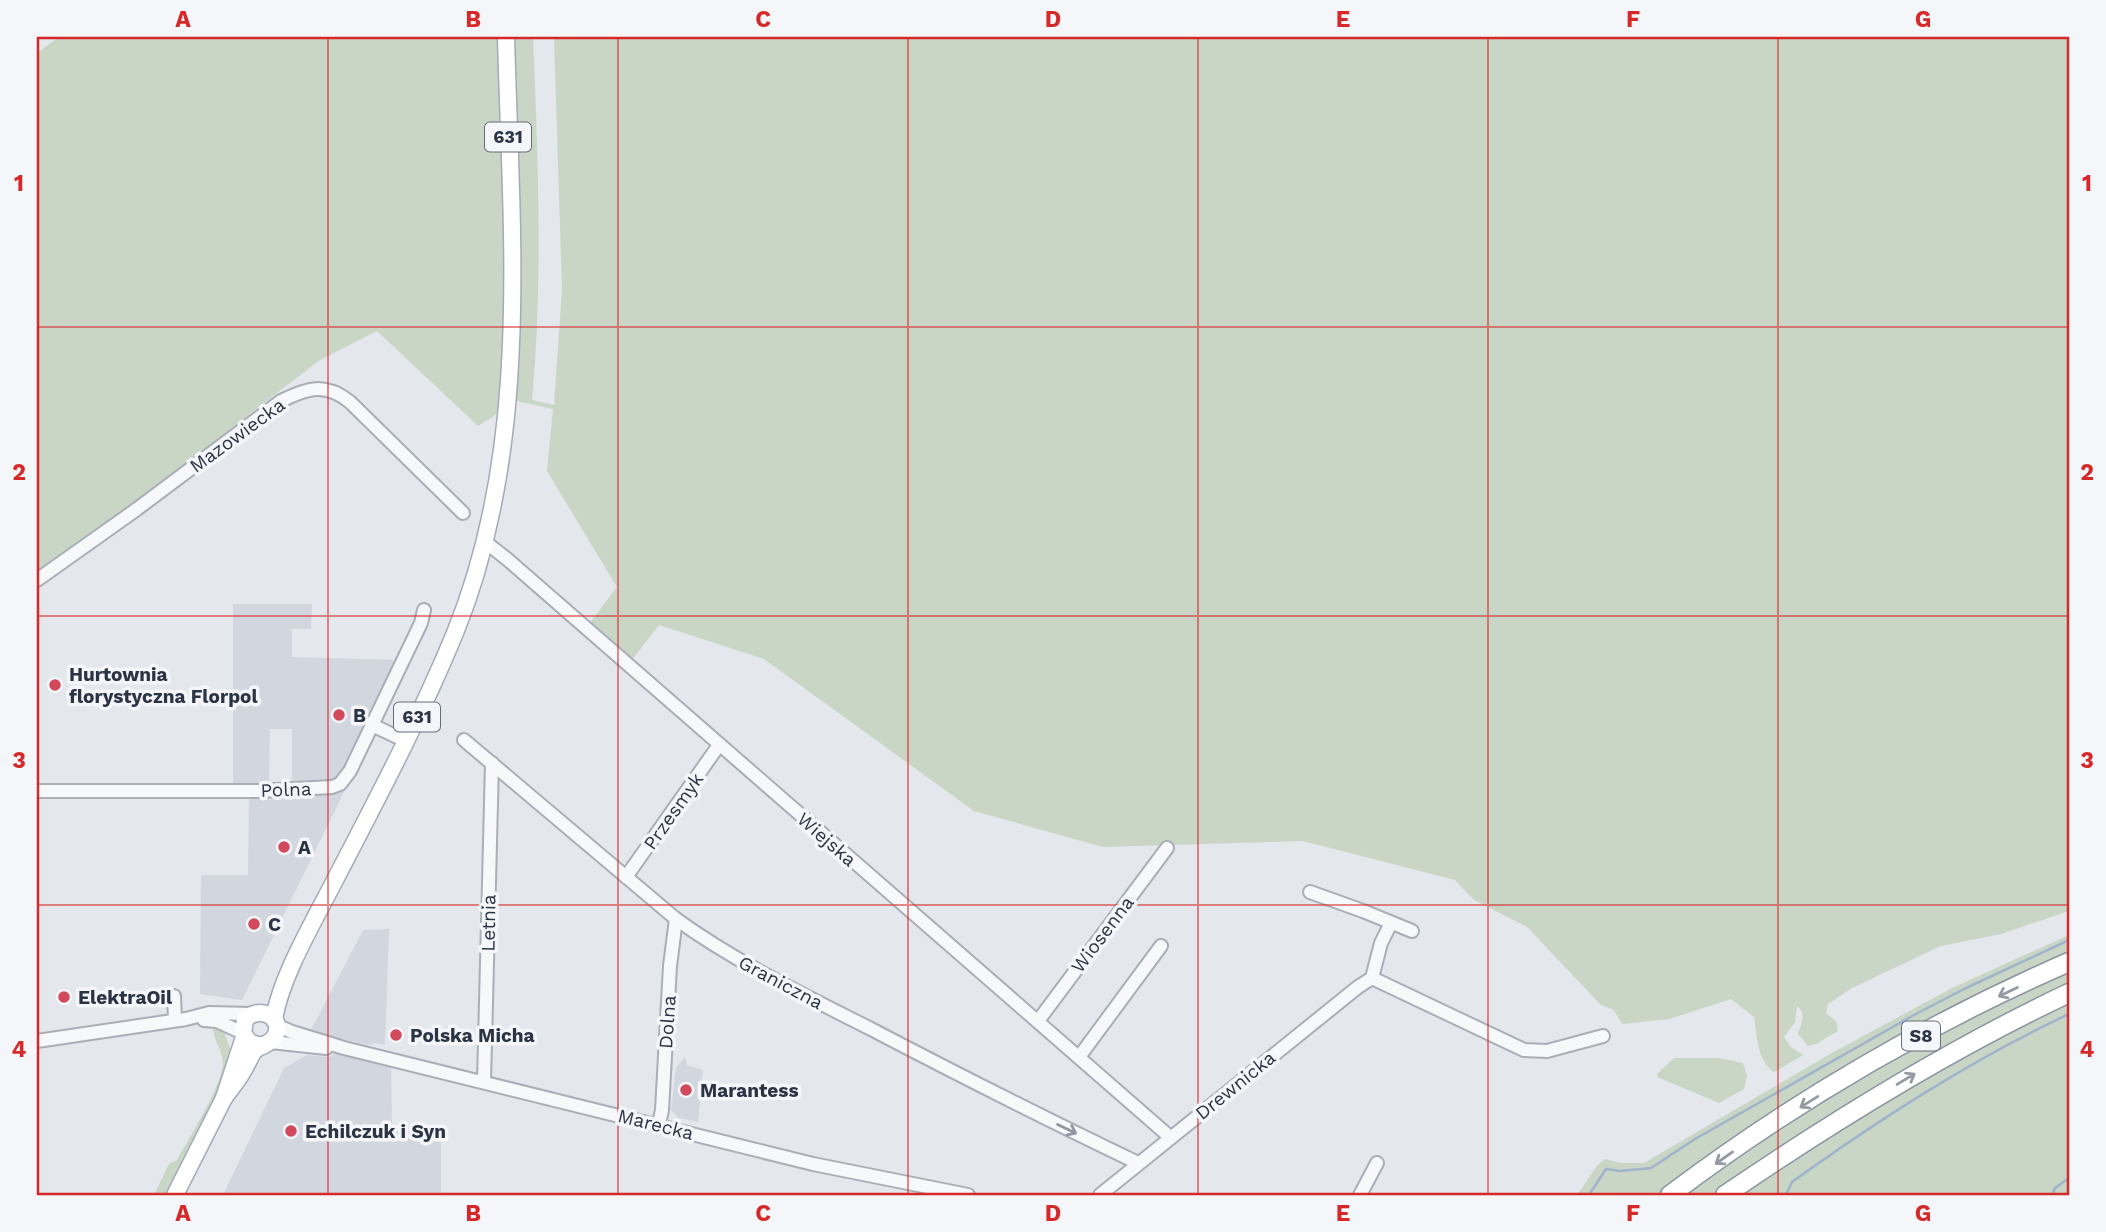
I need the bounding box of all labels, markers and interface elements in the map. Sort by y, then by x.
text: A [175,6,191,33]
text: B [465,6,481,33]
text: C [755,6,771,33]
text: D [1045,6,1061,33]
text: E [1336,6,1350,33]
text: F [1626,6,1640,33]
text: G [1915,6,1931,33]
road number: 631 [485,122,531,152]
text: 1 [14,170,24,197]
text: 1 [2082,170,2092,197]
street label: Mazowiecka [185,393,289,478]
text: 2 [12,459,26,486]
text: 2 [2080,459,2094,486]
place label: Hurtownia florystyczna Florpol [69,663,258,708]
marker: Hurtownia florystyczna Florpol [47,677,63,693]
road number: 631 [394,702,440,732]
place label: B [353,704,366,727]
marker: B [331,707,347,723]
text: 3 [12,747,26,774]
text: 3 [2080,747,2094,774]
street label: Przesmyk [639,768,708,854]
street label: Polna [260,777,312,802]
street label: Wiejska [792,808,861,871]
place label: A [298,836,311,859]
marker: A [276,839,292,855]
street label: Wiosenna [1066,891,1139,977]
street label: Letnia [477,894,501,952]
place label: C [268,913,281,936]
marker: C [246,916,262,932]
street label: Graniczna [735,951,827,1014]
place label: ElektraOil [78,986,173,1009]
one-way arrow [1998,986,2019,999]
marker: ElektraOil [56,989,72,1005]
street label: Dolna [654,994,681,1049]
road number: S8 [1902,1021,1940,1050]
place label: Polska Micha [410,1024,535,1047]
marker: Polska Micha [388,1027,404,1043]
text: 4 [12,1036,27,1063]
text: 4 [2080,1036,2095,1063]
street label: Drewnicka [1191,1046,1280,1125]
one-way arrow [1895,1072,1915,1086]
place label: Marantess [700,1079,799,1102]
marker: Marantess [678,1082,694,1098]
one-way arrow [1799,1095,1819,1109]
street label: Marecka [616,1104,696,1145]
place label: Echilczuk i Syn [305,1120,446,1143]
one-way arrow [1056,1122,1077,1136]
marker: Echilczuk i Syn [283,1123,299,1139]
one-way arrow [1715,1151,1734,1165]
text: A [175,1200,191,1227]
text: B [465,1200,481,1227]
text: C [755,1200,771,1227]
text: D [1045,1200,1061,1227]
text: E [1336,1200,1350,1227]
text: F [1626,1200,1640,1227]
text: G [1915,1200,1931,1227]

